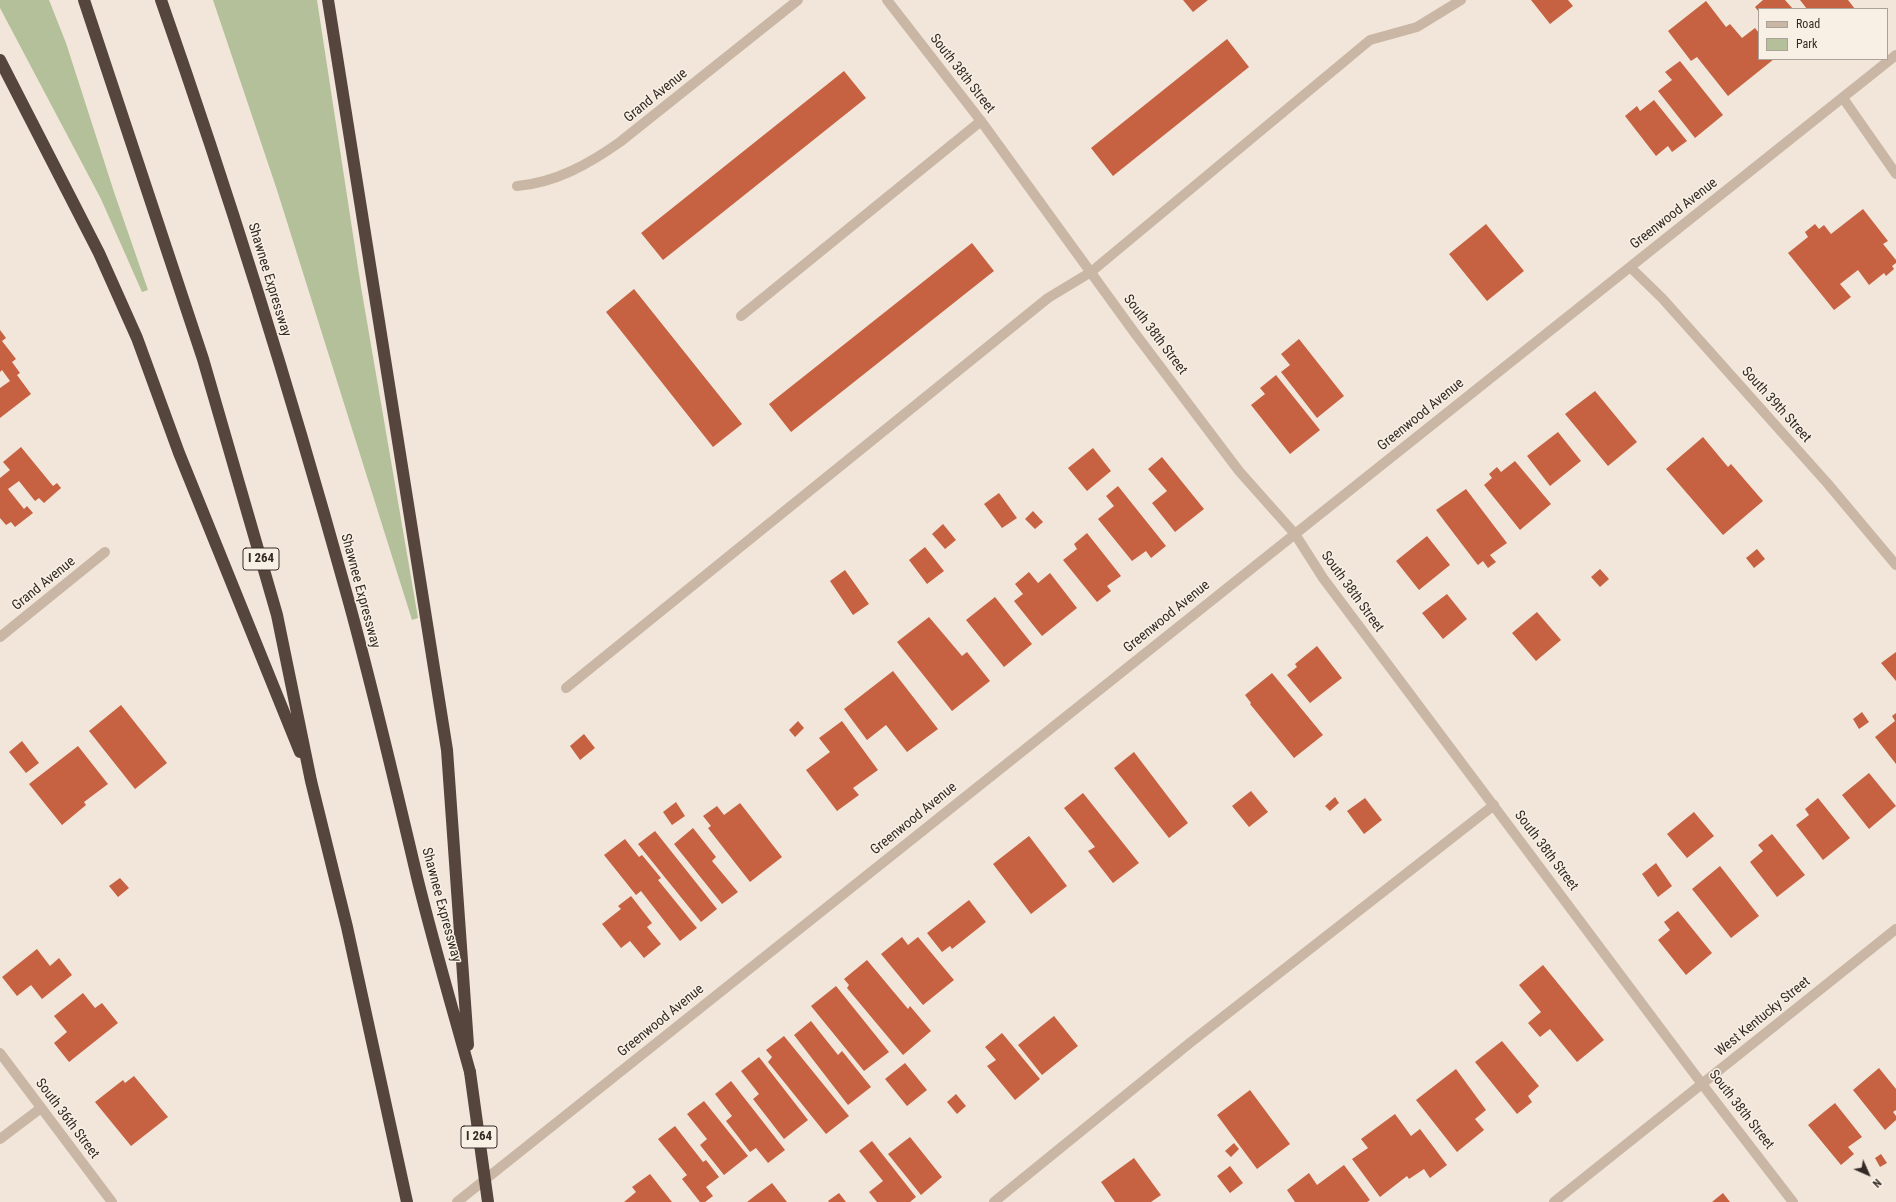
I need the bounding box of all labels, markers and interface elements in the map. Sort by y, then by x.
legend [1758,8,1888,60]
text: Road [1796,17,1820,31]
street label: South 38th Street [926,31,998,117]
text: Park [1796,37,1817,51]
street label: Grand Avenue [621,65,691,127]
street label: Greenwood Avenue [1627,175,1721,253]
street label: Shawnee Expressway [244,221,294,339]
street label: South 38th Street [1119,292,1191,378]
street label: South 39th Street [1738,364,1814,446]
street label: Greenwood Avenue [1375,375,1467,455]
street label: Shawnee Expressway [337,532,383,650]
road number: I 264 [243,548,279,570]
street label: South 38th Street [1317,548,1387,636]
street label: Grand Avenue [9,553,79,615]
street label: Greenwood Avenue [1121,577,1213,657]
street label: Greenwood Avenue [868,779,960,859]
street label: South 38th Street [1510,808,1582,894]
street label: Shawnee Expressway [418,846,464,964]
street label: West Kentucky Street [1712,974,1814,1060]
street label: Greenwood Avenue [615,981,707,1061]
street label: South 38th Street [1705,1067,1777,1153]
street label: South 36th Street [31,1076,103,1162]
road number: I 264 [461,1126,497,1148]
north arrow [1848,1154,1888,1194]
text: N [1870,1176,1884,1190]

